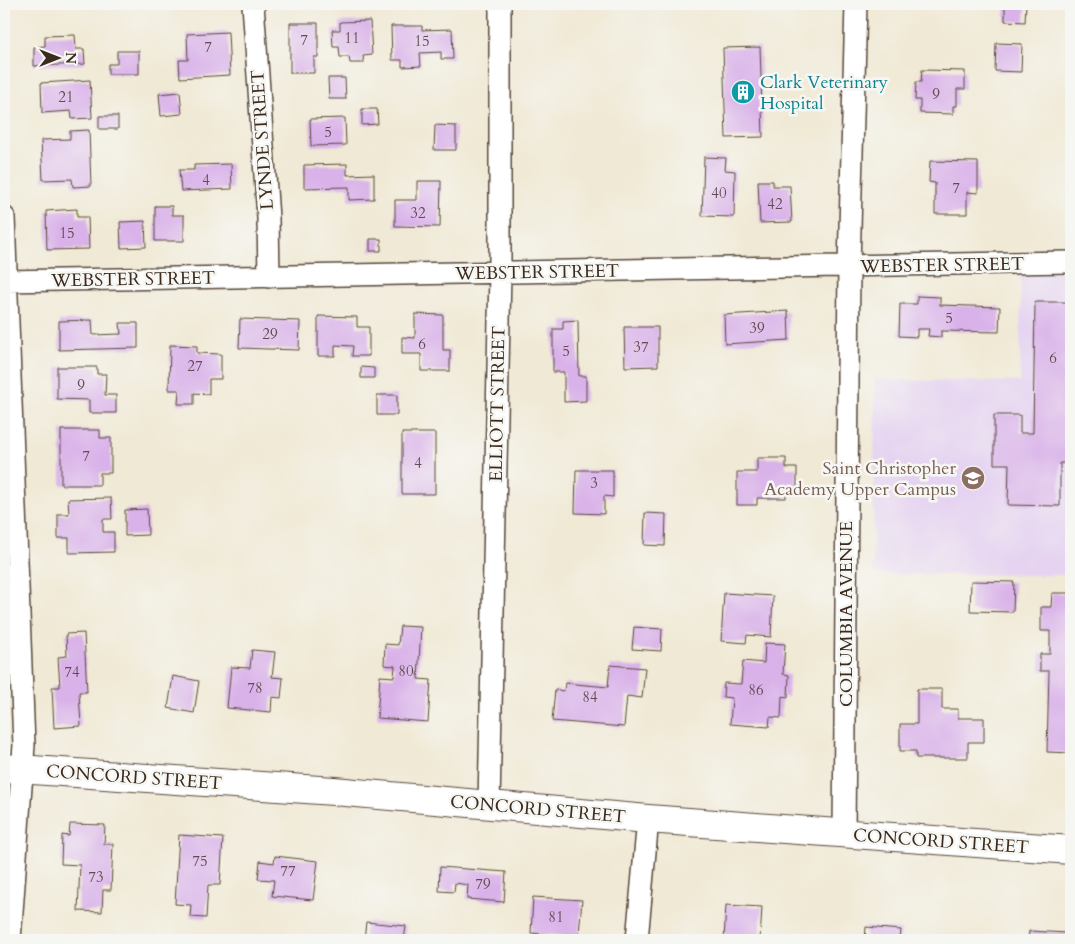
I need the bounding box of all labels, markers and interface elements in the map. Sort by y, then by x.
house number: 11 [344,28,360,48]
house number: 7 [300,30,308,50]
house number: 15 [414,31,430,51]
north arrow [32,32,82,82]
house number: 7 [204,37,212,57]
text: N [61,52,80,64]
street label: LYNDE STREET [245,69,280,211]
place label: Clark Veterinary Hospital [760,70,889,116]
building icon: Clark Veterinary Hospital [730,79,756,105]
house number: 9 [932,84,940,104]
house number: 21 [58,87,74,107]
house number: 5 [324,122,332,142]
house number: 4 [202,170,210,190]
house number: 7 [952,178,960,198]
house number: 40 [711,183,727,203]
house number: 42 [767,194,783,214]
house number: 32 [410,203,426,223]
house number: 15 [59,223,75,243]
street label: WEBSTER STREET [859,252,1024,279]
street label: WEBSTER STREET [454,259,619,286]
street label: WEBSTER STREET [50,266,215,293]
house number: 5 [945,308,953,328]
house number: 39 [749,318,765,338]
house number: 29 [262,324,278,344]
street label: ELLIOTT STREET [484,326,511,482]
house number: 6 [418,334,426,354]
house number: 37 [633,337,649,357]
house number: 5 [562,341,570,361]
house number: 6 [1049,348,1057,368]
house number: 27 [187,356,203,376]
house number: 9 [77,375,85,395]
house number: 7 [82,446,90,466]
house number: 4 [414,453,422,473]
place label: Saint Christopher Academy Upper Campus [764,456,956,502]
school or university icon: Saint Christopher Academy Upper Campus [960,465,986,491]
house number: 3 [590,473,598,493]
street label: COLUMBIA AVENUE [834,521,859,707]
house number: 80 [398,661,414,681]
house number: 74 [64,662,80,682]
house number: 78 [247,678,263,698]
house number: 86 [748,680,764,700]
house number: 84 [582,687,598,707]
street label: CONCORD STREET [45,759,223,796]
street label: CONCORD STREET [449,789,627,830]
street label: CONCORD STREET [852,823,1030,860]
house number: 75 [192,851,208,871]
house number: 77 [280,861,296,881]
house number: 73 [88,867,104,887]
house number: 79 [475,874,491,894]
house number: 81 [548,907,564,927]

